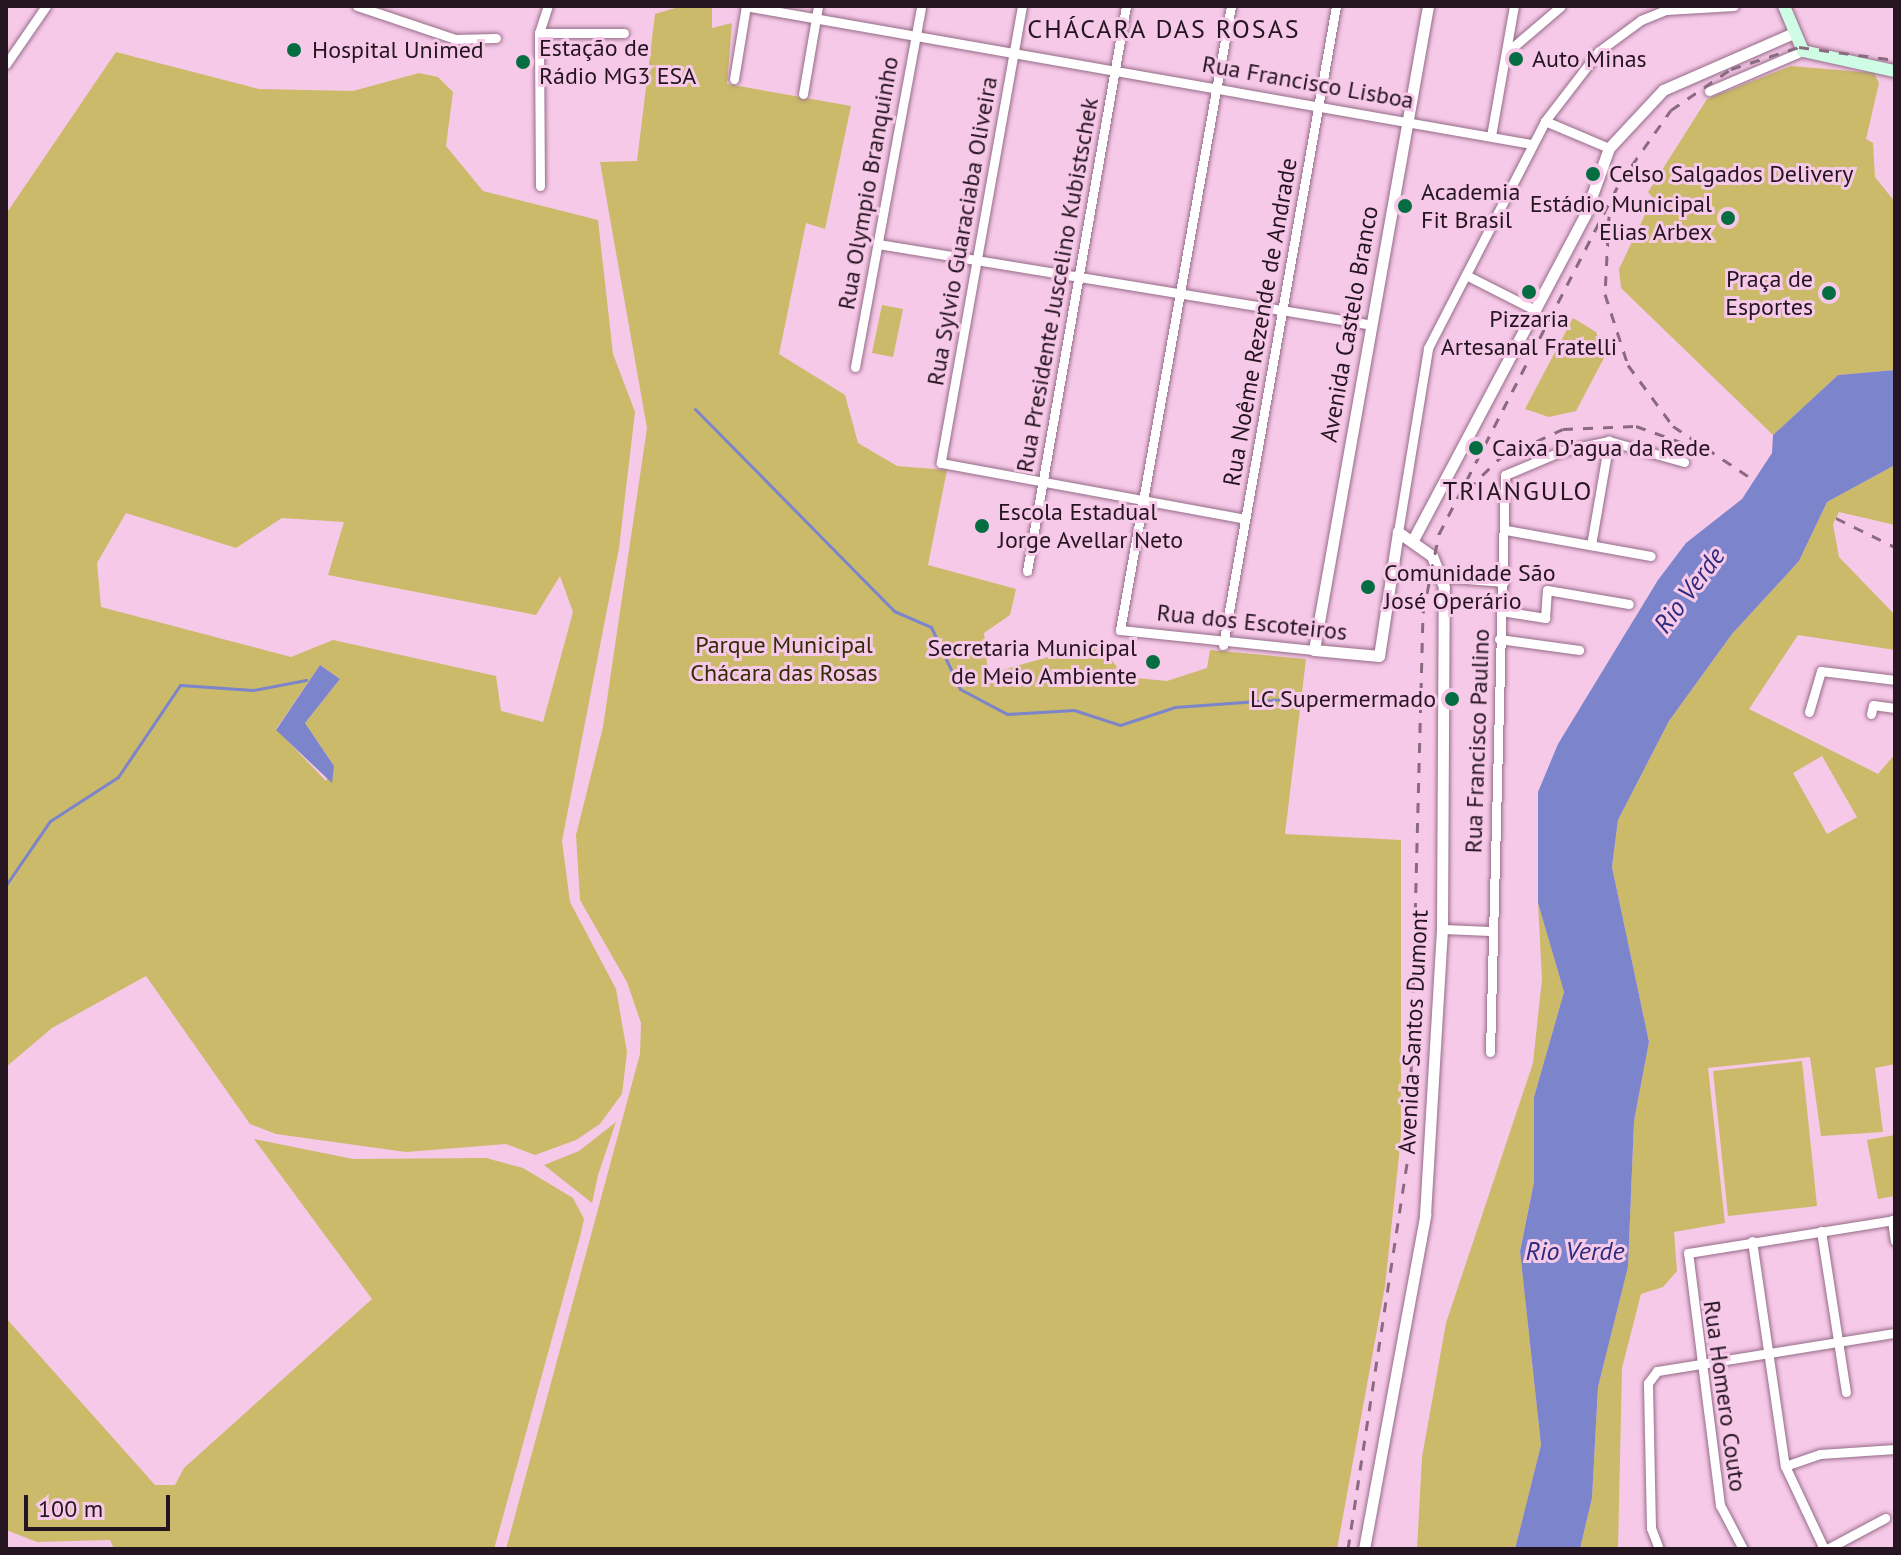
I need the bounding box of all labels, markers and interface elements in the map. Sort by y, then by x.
district label: CHÁCARA DAS ROSAS [1027,13,1301,45]
place label: Estação de Rádio MG3 ESA [539,34,696,90]
place label: Hospital Unimed [312,36,484,64]
marker: Hospital Unimed [283,39,305,61]
place label: Auto Minas [1532,45,1647,73]
street label: Rua Francisco Lisboa [1200,49,1416,115]
marker: Auto Minas [1507,50,1525,68]
marker: Estação de Rádio MG3 ESA [514,53,532,71]
street label: Rua Olympio Branquinho [832,54,904,312]
street label: Rua Sylvio Guaraciaba Oliveira [921,74,1003,388]
street label: Rua Presidente Juscelino Kubistschek [1010,95,1104,475]
street label: Rua Noême Rezende de Andrade [1217,155,1303,489]
place label: Celso Salgados Delivery [1609,160,1853,188]
marker: Celso Salgados Delivery [1584,165,1602,183]
place label: Academia Fit Brasil [1421,178,1520,234]
place label: Estádio Municipal Elias Arbex [1530,190,1712,246]
marker: Academia Fit Brasil [1396,197,1414,215]
street label: Avenida Castelo Branco [1314,204,1384,444]
marker: Estádio Municipal Elias Arbex [1719,209,1737,227]
place label: Praça de Esportes [1725,265,1813,321]
marker: Pizzaria Artesanal Fratelli [1520,283,1538,301]
marker: Praça de Esportes [1820,284,1838,302]
place label: Pizzaria Artesanal Fratelli [1441,305,1617,361]
place label: Caixa D'agua da Rede [1492,434,1710,462]
marker: Caixa D'agua da Rede [1467,439,1485,457]
district label: TRIANGULO [1443,475,1593,507]
place label: Escola Estadual Jorge Avellar Neto [998,498,1184,554]
marker: Escola Estadual Jorge Avellar Neto [973,517,991,535]
water label: Rio Verde [1646,541,1732,639]
place label: Comunidade São José Operário [1384,559,1556,615]
marker: Comunidade São José Operário [1359,578,1377,596]
street label: Rua dos Escoteiros [1155,598,1349,646]
street label: Rua Francisco Paulino [1459,628,1495,854]
park label: Parque Municipal Chácara das Rosas [690,631,878,687]
place label: Secretaria Municipal de Meio Ambiente [928,634,1137,690]
marker: Secretaria Municipal de Meio Ambiente [1144,653,1162,671]
place label: LC Supermermado [1249,685,1436,713]
marker: LC Supermermado [1443,690,1461,708]
street label: Avenida Santos Dumont [1392,909,1434,1155]
water label: Rio Verde [1525,1235,1625,1267]
street label: Rua Homero Couto [1697,1299,1753,1493]
scale bar [28,1479,174,1529]
text: 100 m [38,1493,103,1524]

